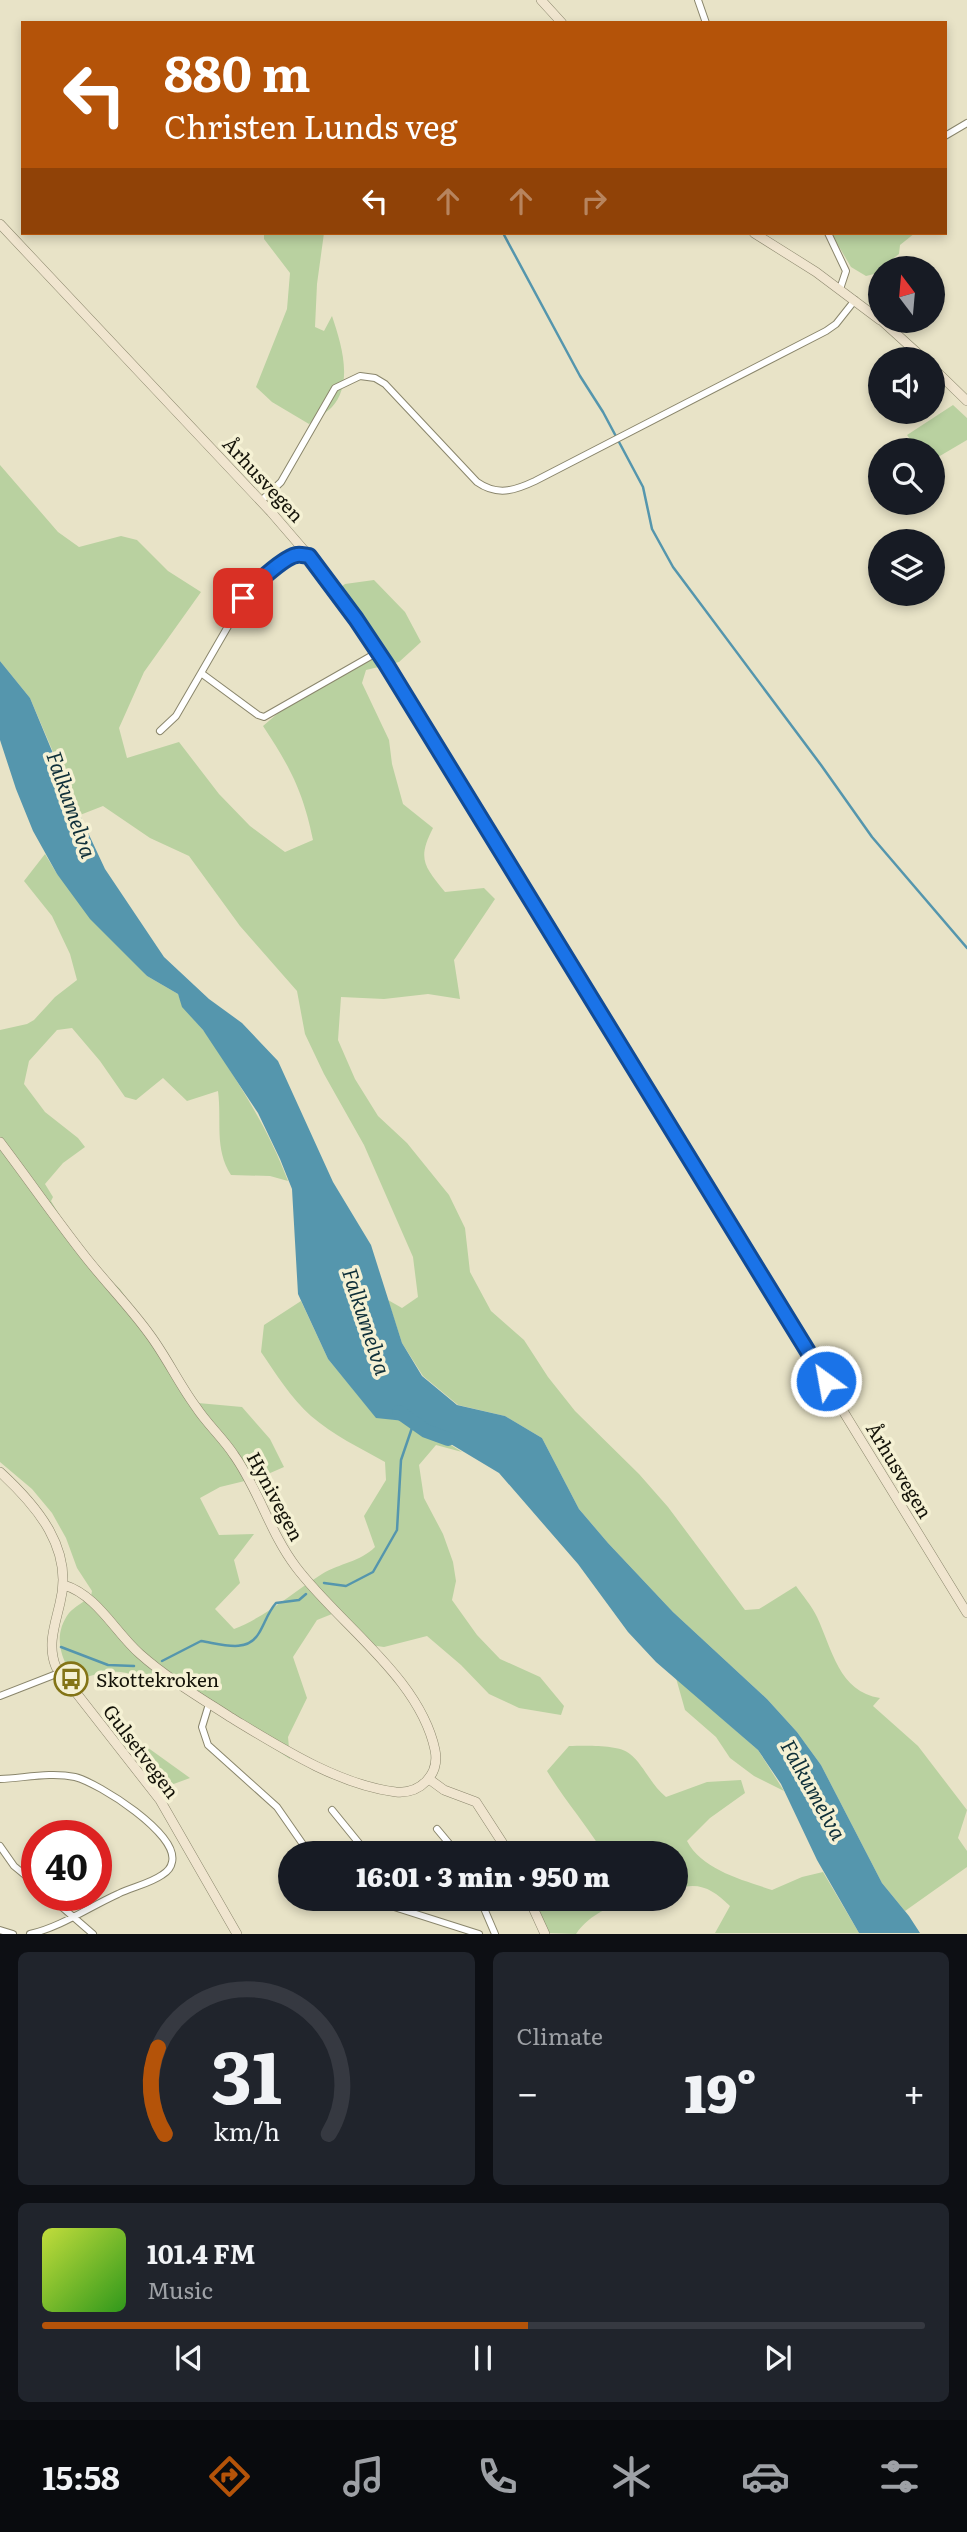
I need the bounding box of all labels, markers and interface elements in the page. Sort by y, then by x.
text: 880 m [164,34,311,107]
icon: left [49,49,140,140]
text: Christen Lunds veg [164,101,458,149]
icon: left [356,182,394,220]
icon: ahead [429,182,467,220]
icon: ahead [502,182,540,220]
icon: right [575,182,613,220]
north arrow [868,256,945,332]
map controls [868,256,945,606]
button: sound [868,347,945,424]
street label: Århusvegen [217,430,311,528]
button: search [868,438,945,515]
button: layers [868,529,945,606]
pin [213,568,273,628]
icon: arrive [224,579,262,617]
water label: Falkumelva [40,747,106,861]
water label: Falkumelva [336,1264,400,1378]
position arrow [789,1344,863,1418]
street label: Århusvegen [860,1417,940,1523]
street label: Hynivegen [241,1446,311,1546]
bus stop icon: Skottekroken [52,1660,90,1698]
place label: Skottekroken [96,1665,219,1693]
street label: Gulsetvegen [97,1698,187,1804]
water label: Falkumelva [775,1733,855,1845]
speed limit sign: 40 [21,1820,112,1911]
text: 16:01 · 3 min · 950 m [356,1856,610,1895]
text: Climate [517,2018,603,2052]
text: 31 [211,2019,282,2127]
text: 19° [685,2052,757,2129]
text: − [517,2062,539,2119]
text: + [903,2062,925,2119]
text: km/h [213,2112,280,2149]
text: 101.4 FM [147,2233,255,2272]
text: Music [147,2272,213,2306]
icon: previous [170,2339,208,2377]
icon: pause [464,2339,502,2377]
icon: next [759,2339,797,2377]
text: 15:58 [43,2452,120,2500]
icon: directions [205,2452,254,2501]
icon: music [339,2452,388,2501]
icon: phone [473,2452,522,2501]
icon: climate [607,2452,656,2501]
icon: car [741,2452,790,2501]
icon: filters [875,2452,924,2501]

